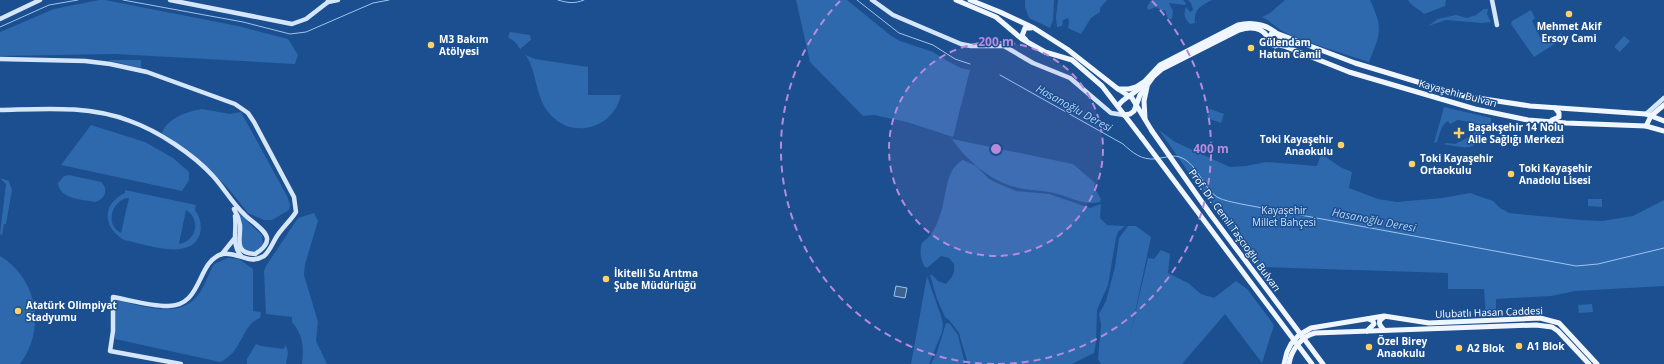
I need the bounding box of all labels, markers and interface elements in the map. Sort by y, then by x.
marker: Mehmet Akif Ersoy Cami [1564,9,1574,19]
place label: Mehmet Akif Ersoy Cami [1537,19,1602,45]
place label: M3 Bakım Atölyesi [439,32,489,58]
text: 200 m [978,33,1014,50]
place label: Gülendam Hatun Camii [1259,35,1321,61]
marker: M3 Bakım Atölyesi [426,40,436,50]
marker: Gülendam Hatun Camii [1246,43,1256,53]
street label: Kayaşehir Bulvarı [1417,76,1499,110]
water label: Hasanoğlu Deresi [1033,80,1115,135]
place label: Başakşehir 14 Nolu Aile Sağlığı Merkezi [1468,120,1564,146]
marker: Başakşehir 14 Nolu Aile Sağlığı Merkezi [1453,127,1465,139]
place label: Toki Kayaşehir Anaokulu [1260,132,1333,158]
text: 400 m [1193,140,1229,157]
marker: Toki Kayaşehir Anaokulu [1336,140,1346,150]
centre of rings [989,142,1003,156]
place label: Toki Kayaşehir Ortaokulu [1420,151,1494,177]
marker: Toki Kayaşehir Ortaokulu [1407,159,1417,169]
place label: Toki Kayaşehir Anadolu Lisesi [1519,161,1593,187]
street label: Prof. Dr. Cemil Taşcıoğlu Bulvarı [1186,166,1284,294]
marker: Toki Kayaşehir Anadolu Lisesi [1506,169,1516,179]
park label: Kayaşehir Millet Bahçesi [1252,203,1316,229]
water label: Hasanoğlu Deresi [1331,204,1417,235]
place label: İkitelli Su Arıtma Şube Müdürlüğü [614,266,698,292]
marker: İkitelli Su Arıtma Şube Müdürlüğü [601,274,611,284]
place label: Atatürk Olimpiyat Stadyumu [26,298,118,324]
street label: Ulubatlı Hasan Caddesi [1435,303,1543,321]
marker: Atatürk Olimpiyat Stadyumu [13,306,23,316]
place label: Özel Birey Anaokulu [1377,334,1428,360]
place label: A1 Blok [1527,339,1565,353]
place label: A2 Blok [1467,341,1505,355]
marker: A1 Blok [1514,341,1524,351]
marker: Özel Birey Anaokulu [1364,342,1374,352]
marker: A2 Blok [1454,343,1464,353]

